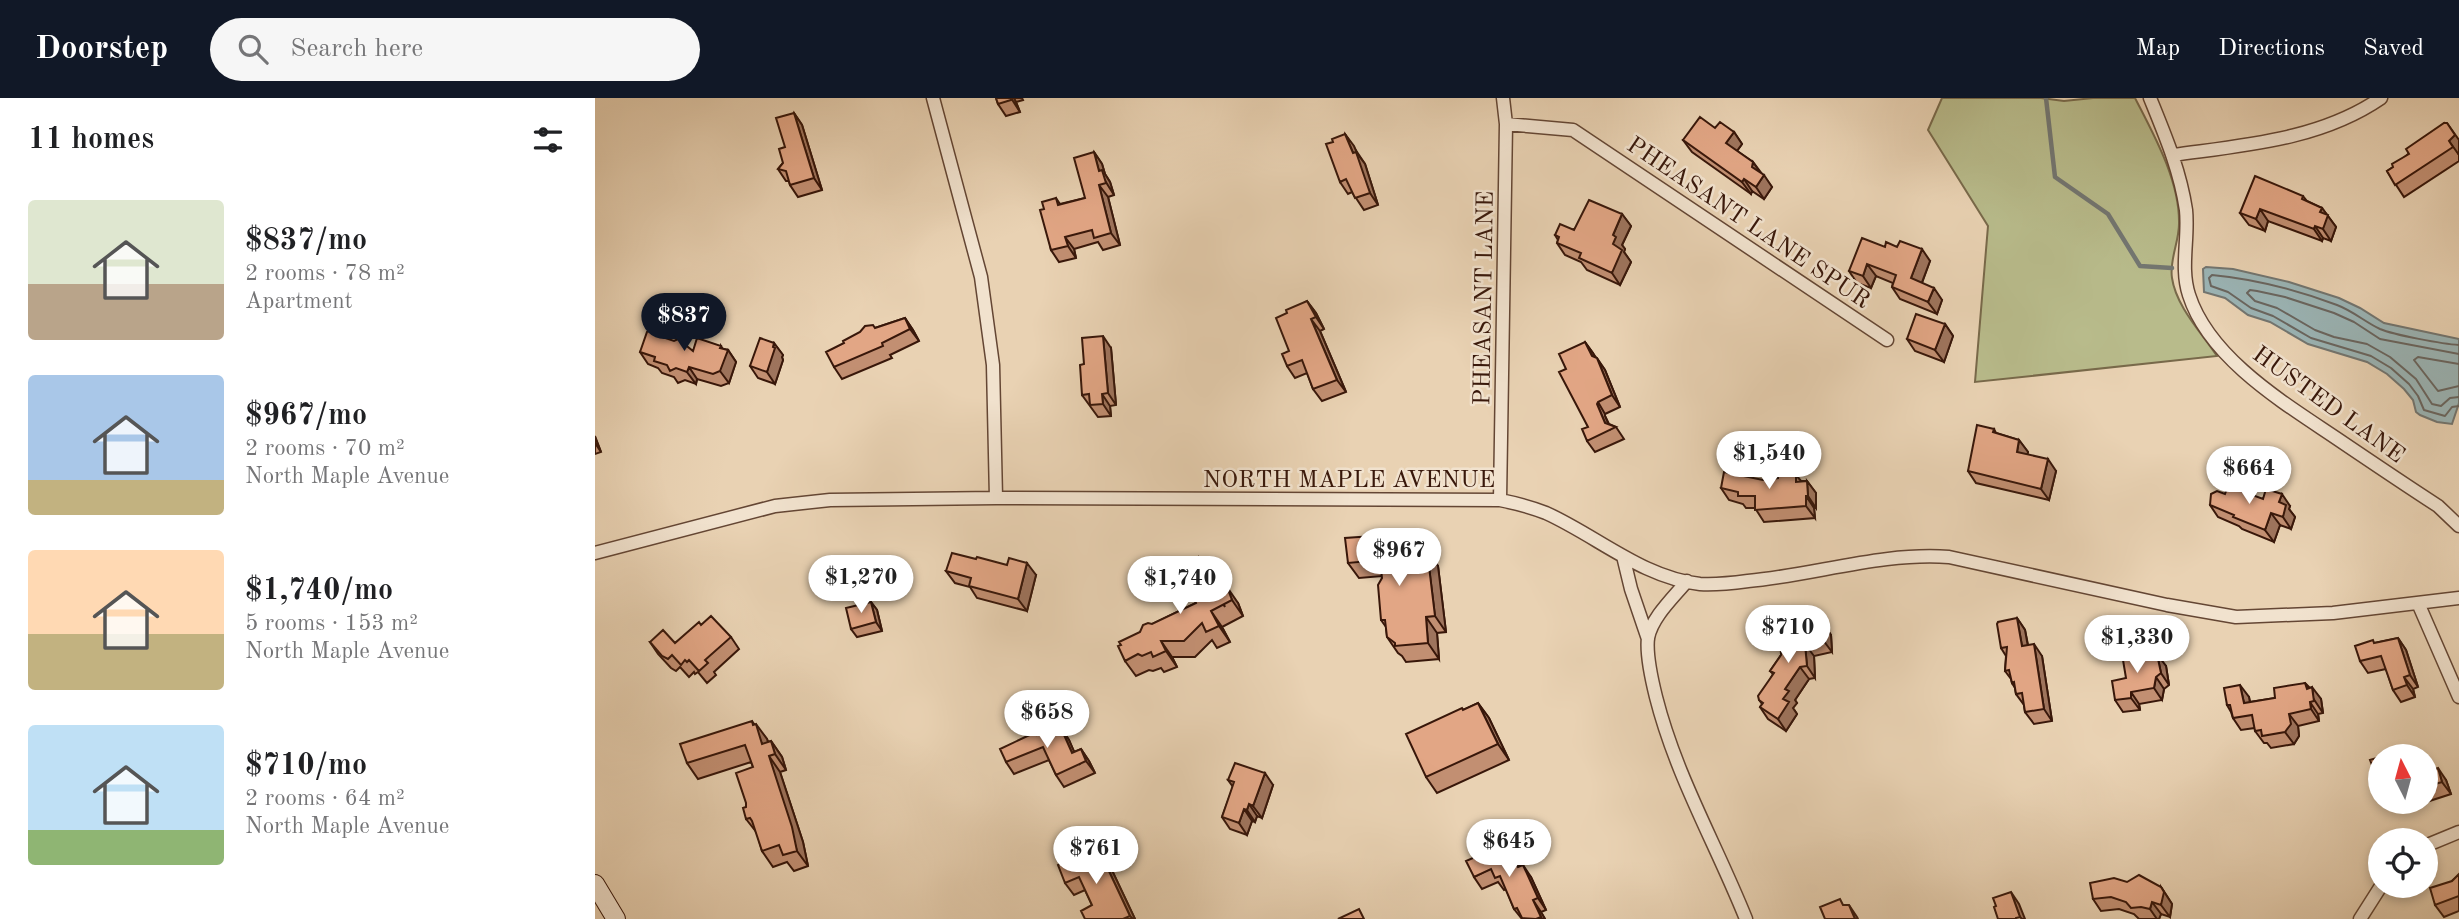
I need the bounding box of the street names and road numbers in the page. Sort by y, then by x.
street label: PHEASANT LANE SPUR [1622,133,1874,314]
street label: PHEASANT LANE [1471,191,1499,406]
street label: HUSTED LANE [2248,343,2408,469]
street label: NORTH MAPLE AVENUE [1203,469,1495,493]

